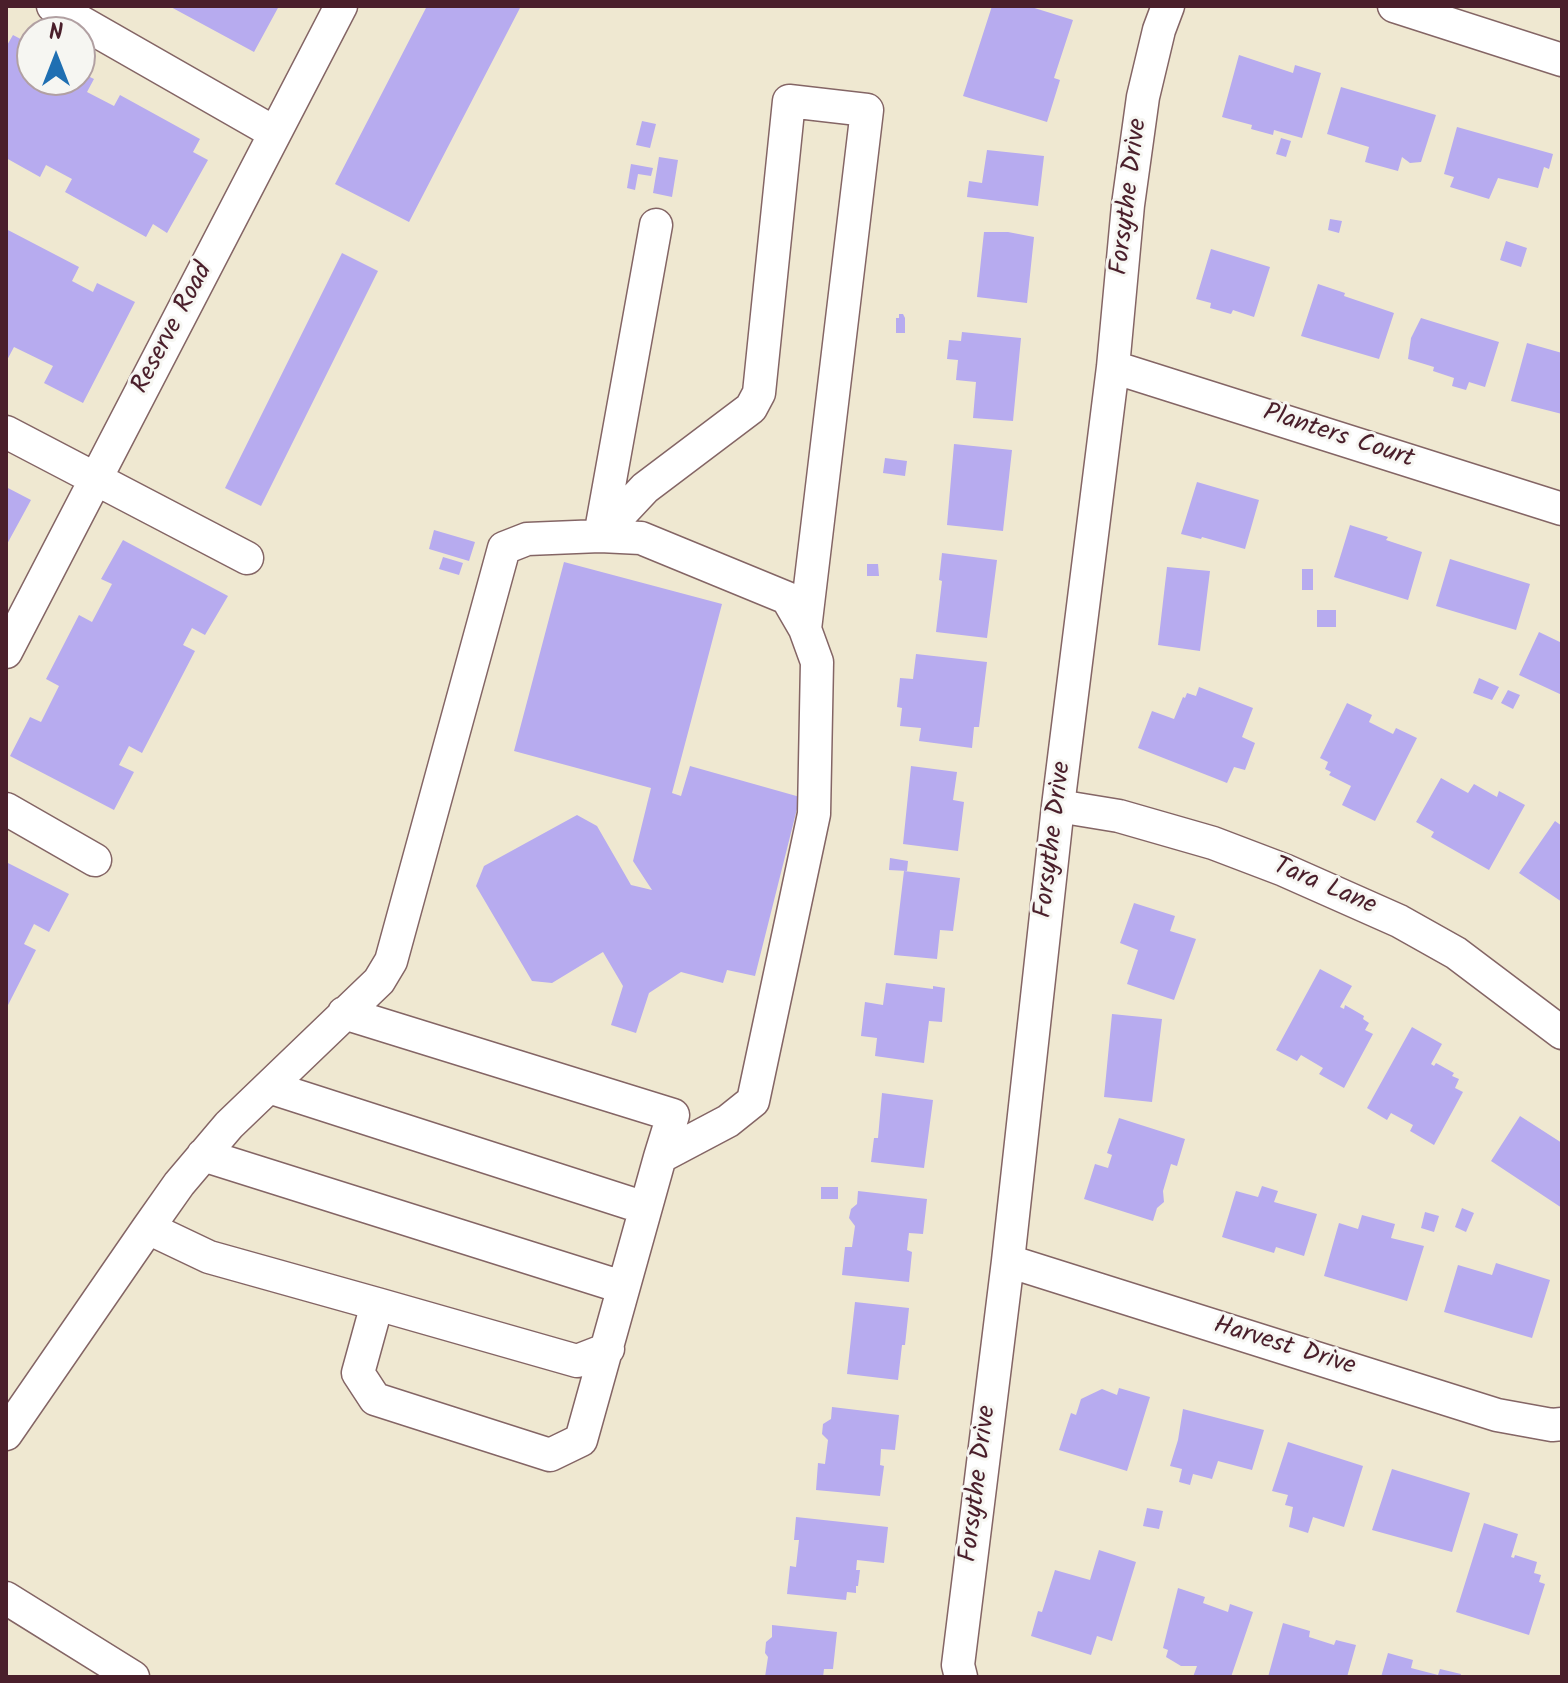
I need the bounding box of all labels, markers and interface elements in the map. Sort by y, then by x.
north arrow [16,16,96,96]
text: N [49,16,63,51]
street label: Forsythe Drive [1106,117,1156,277]
street label: Reserve Road [127,258,221,400]
street label: Planters Court [1259,399,1417,477]
street label: Forsythe Drive [1030,760,1080,920]
street label: Tara Lane [1268,852,1380,924]
street label: Harvest Drive [1209,1312,1359,1384]
street label: Forsythe Drive [955,1404,1005,1564]

